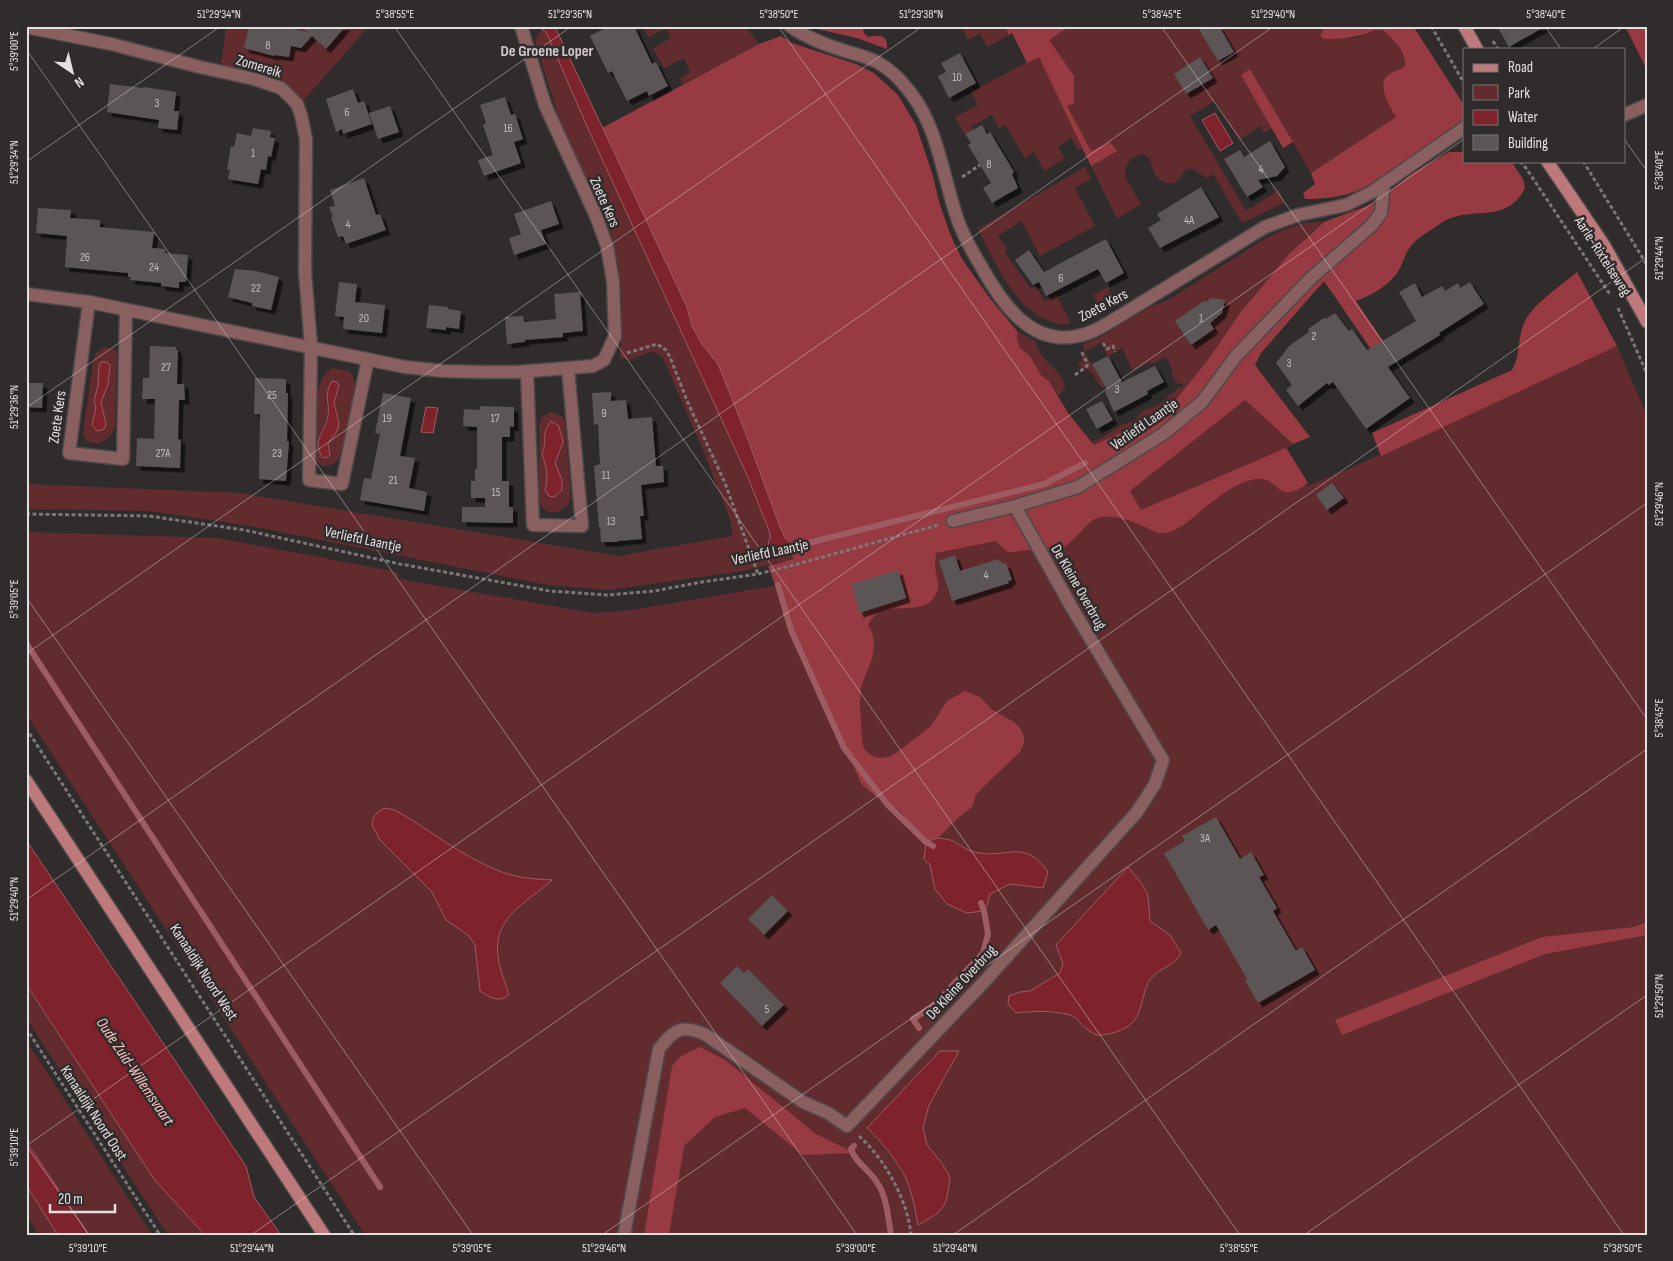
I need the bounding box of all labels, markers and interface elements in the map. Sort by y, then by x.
text: 51°29'34"N [197,7,241,22]
text: 5°38'55"E [376,7,414,22]
text: 51°29'36"N [548,7,592,22]
text: 5°38'50"E [759,7,799,22]
text: 51°29'38"N [899,7,943,22]
text: 5°38'45"E [1143,7,1181,22]
text: 51°29'40"N [1251,7,1295,22]
text: 5°38'40"E [1526,7,1566,22]
text: 5°39'00"E [7,31,22,71]
house number: 8 [265,38,271,53]
district label: De Groene Loper [501,42,594,61]
north arrow [48,48,98,98]
legend [1463,48,1626,162]
street label: Zomereik [234,51,284,82]
text: Road [1508,58,1533,77]
house number: 10 [952,70,962,85]
text: N [71,73,87,91]
text: Park [1508,84,1530,103]
house number: 3 [154,96,160,111]
house number: 6 [344,105,350,120]
text: Water [1508,108,1539,127]
house number: 16 [503,121,513,136]
text: Building [1508,134,1548,153]
text: 51°29'34"N [7,140,22,184]
house number: 1 [251,146,256,161]
text: 5°38'40"E [1652,150,1667,190]
house number: 8 [986,157,992,172]
house number: 4 [1258,162,1264,177]
street label: Zoete Kers [585,174,624,230]
street label: Aarle-Rixtelseweg [1569,212,1635,300]
house number: 4A [1184,213,1195,228]
house number: 4 [345,217,351,232]
text: 51°29'44"N [1652,236,1667,280]
house number: 26 [80,250,90,265]
house number: 24 [149,260,159,275]
house number: 6 [1058,271,1064,286]
house number: 22 [251,281,261,296]
street label: Zoete Kers [1075,285,1131,326]
house number: 20 [359,311,369,326]
house number: 1 [1199,311,1204,326]
house number: 2 [1312,329,1317,344]
house number: 3 [1286,356,1292,371]
house number: 27 [161,360,171,375]
house number: 3 [1114,382,1120,397]
text: 51°29'36"N [7,385,22,429]
house number: 25 [267,388,277,403]
street label: Zoete Kers [44,389,71,445]
street label: Verliefd Laantje [1107,394,1182,455]
house number: 9 [601,406,607,421]
house number: 19 [382,411,392,426]
house number: 17 [491,411,500,426]
house number: 27A [156,446,171,461]
house number: 23 [272,446,282,461]
house number: 11 [602,468,611,483]
house number: 21 [388,473,398,488]
text: 51°29'46"N [1652,482,1667,526]
house number: 15 [491,485,501,500]
house number: 13 [606,514,616,529]
street label: Verliefd Laantje [323,522,403,557]
street label: Verliefd Laantje [730,535,810,570]
street label: De Kleine Overbrug [1047,541,1111,633]
house number: 4 [983,568,989,583]
text: 5°39'05"E [7,579,22,619]
text: 5°38'45"E [1652,699,1667,737]
house number: 3A [1200,831,1211,846]
text: 51°29'40"N [7,877,22,921]
street label: Kanaaldijk Noord West [165,920,242,1025]
street label: De Kleine Overbrug [922,941,1001,1024]
text: 51°29'50"N [1652,974,1667,1018]
house number: 5 [765,1002,770,1017]
water label: Oude Zuid-Willemsvaart [92,1014,179,1130]
street label: Kanaaldijk Noord Oost [56,1062,132,1165]
text: 5°39'10"E [7,1128,22,1166]
scale bar [50,1181,115,1213]
text: 20 m [58,1190,83,1209]
text: 5°39'10"E [69,1241,107,1256]
text: 51°29'44"N [230,1241,274,1256]
text: 5°39'05"E [452,1241,492,1256]
text: 51°29'46"N [582,1241,626,1256]
text: 5°39'00"E [836,1241,876,1256]
text: 51°29'48"N [933,1241,977,1256]
text: 5°38'55"E [1220,1241,1258,1256]
text: 5°38'50"E [1603,1241,1643,1256]

